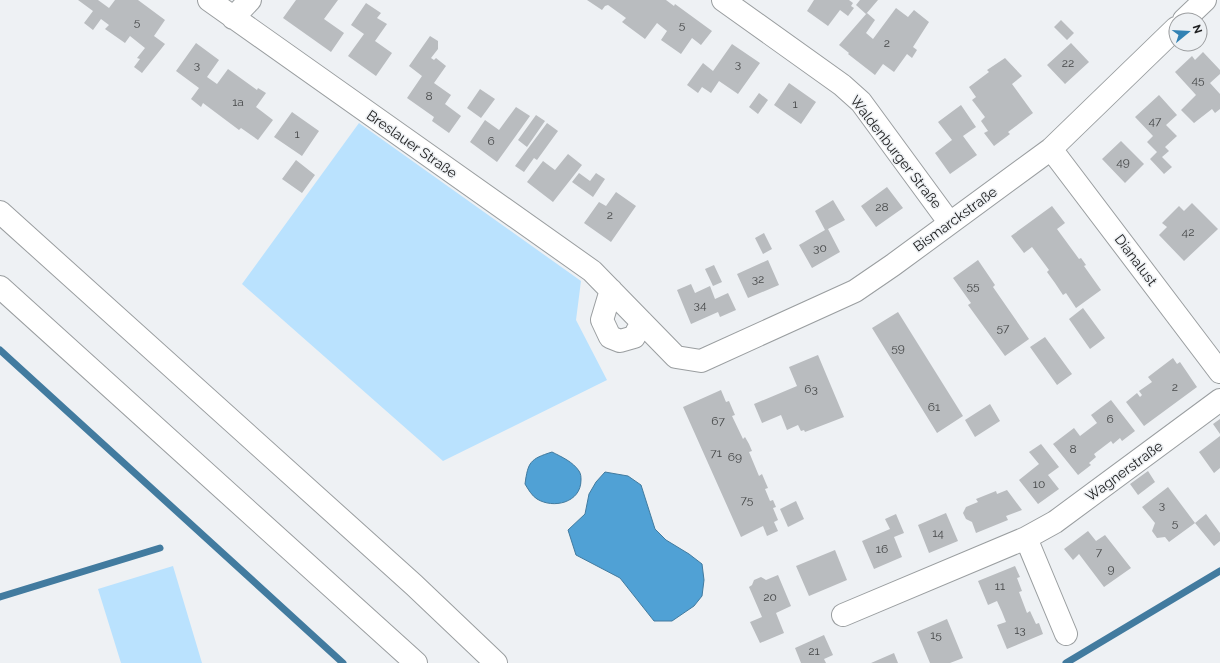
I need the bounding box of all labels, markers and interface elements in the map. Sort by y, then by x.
north arrow [1168,12,1208,52]
house number: 5 [134,15,141,29]
house number: 5 [679,18,686,32]
text: N [1190,23,1205,35]
house number: 2 [884,36,890,50]
house number: 22 [1062,56,1074,70]
house number: 3 [735,57,741,71]
house number: 3 [194,58,200,72]
house number: 45 [1191,73,1205,87]
house number: 8 [425,89,433,103]
street label: Waldenburger Straße [847,92,945,212]
house number: 1a [232,95,244,109]
house number: 1 [792,97,798,111]
street label: Breslauer Straße [364,107,460,181]
house number: 47 [1149,114,1162,128]
house number: 1 [294,127,300,141]
house number: 6 [487,134,495,148]
house number: 49 [1116,155,1130,169]
street label: Bismarckstraße [910,183,1000,255]
house number: 28 [875,200,889,214]
house number: 2 [607,208,613,222]
house number: 42 [1182,225,1194,239]
street label: Dianalust [1112,231,1161,289]
house number: 30 [813,241,827,255]
house number: 32 [752,272,764,286]
house number: 55 [966,279,980,293]
house number: 34 [694,298,707,312]
house number: 57 [997,321,1010,335]
house number: 59 [891,341,905,355]
house number: 2 [1172,380,1178,394]
house number: 63 [804,382,818,396]
house number: 61 [928,400,940,414]
house number: 6 [1106,412,1114,426]
house number: 67 [711,414,725,428]
street label: Wagnerstraße [1082,438,1166,504]
house number: 8 [1069,442,1077,456]
house number: 71 [710,446,722,460]
house number: 69 [728,450,742,464]
house number: 10 [1033,477,1045,491]
house number: 75 [741,493,754,507]
house number: 3 [1159,498,1165,512]
house number: 5 [1172,516,1179,530]
house number: 14 [932,526,944,540]
house number: 16 [876,542,888,556]
house number: 7 [1096,545,1103,559]
house number: 9 [1107,562,1115,576]
house number: 11 [995,579,1005,593]
house number: 20 [763,590,777,604]
house number: 13 [1014,623,1026,637]
house number: 15 [930,628,942,642]
house number: 21 [808,644,820,658]

